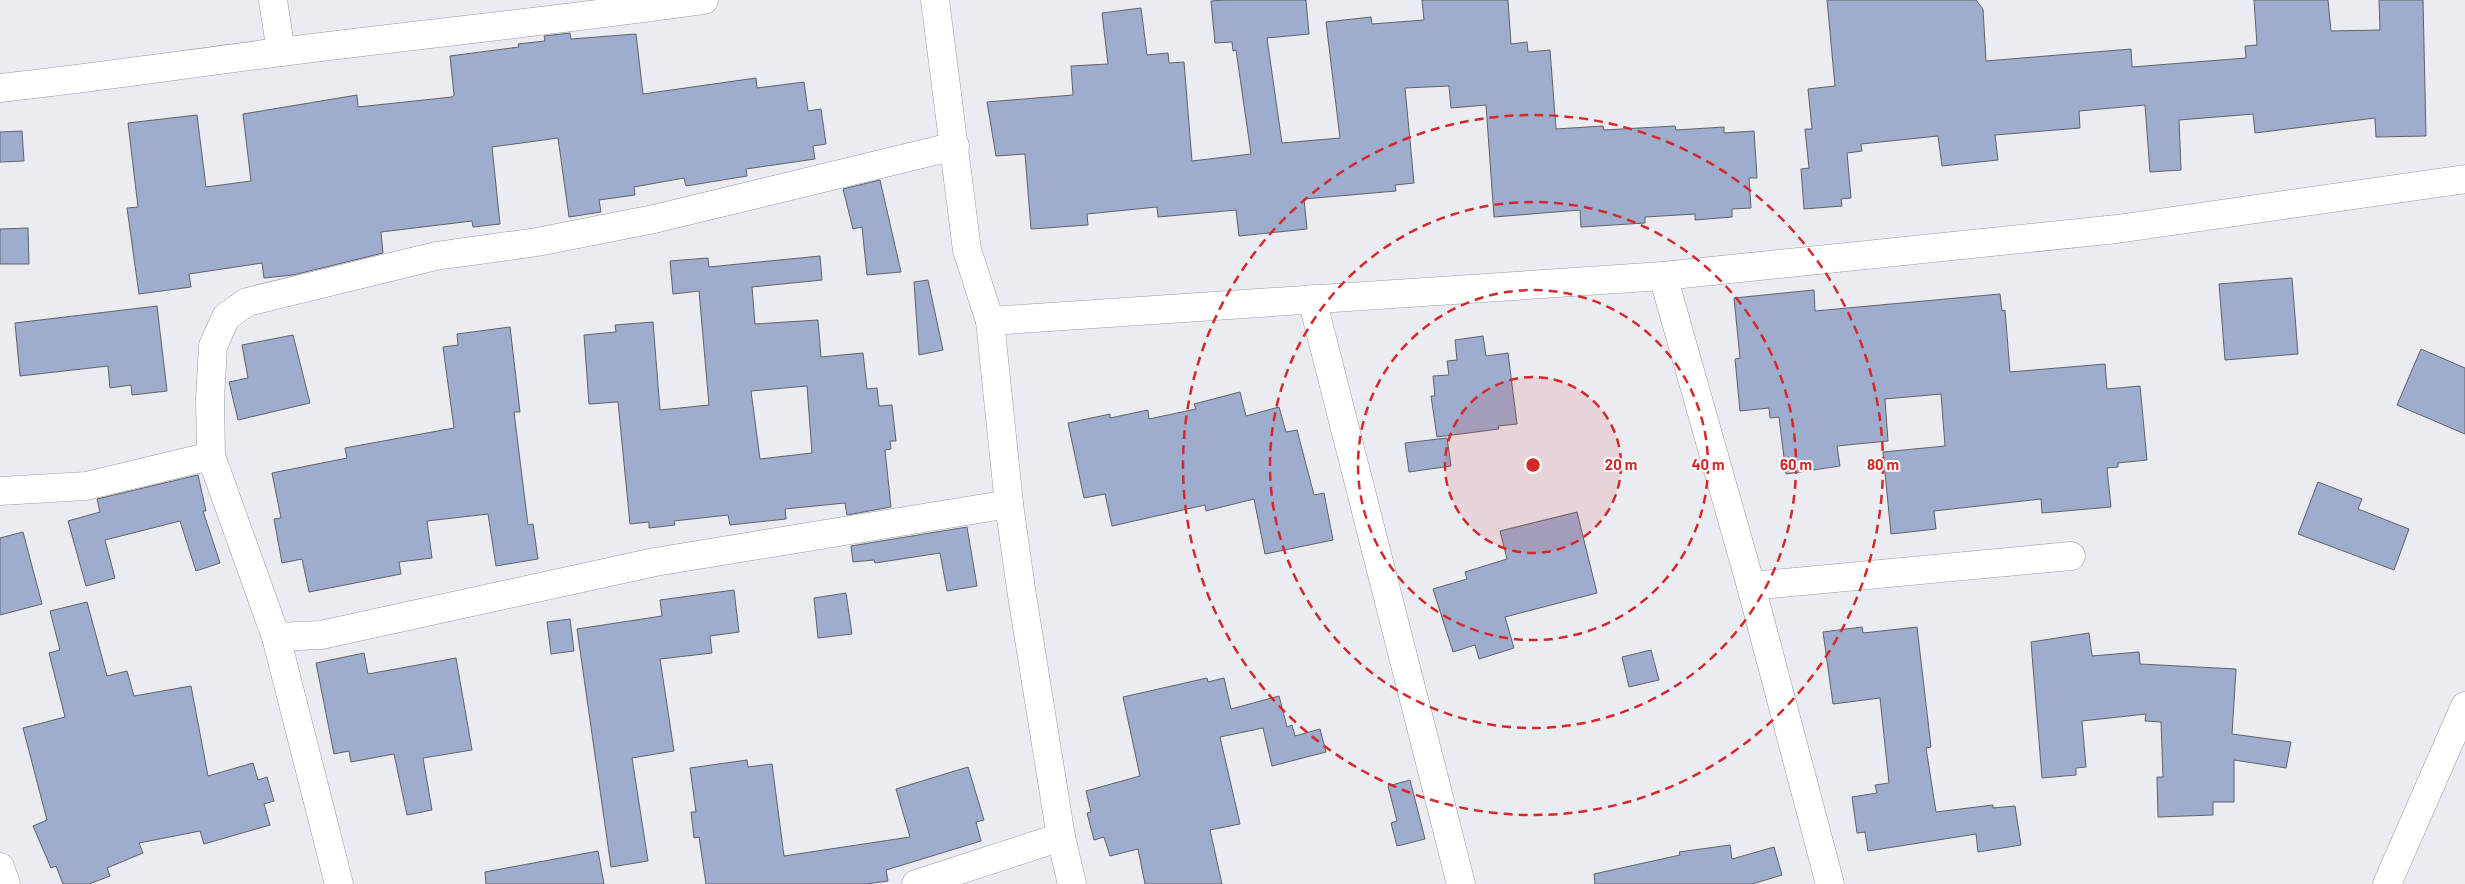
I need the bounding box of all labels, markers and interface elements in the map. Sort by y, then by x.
text: 20 m [1605,455,1637,473]
text: 40 m [1691,455,1725,473]
text: 60 m [1780,455,1812,473]
text: 80 m [1867,455,1899,473]
centre of rings [1524,456,1542,474]

